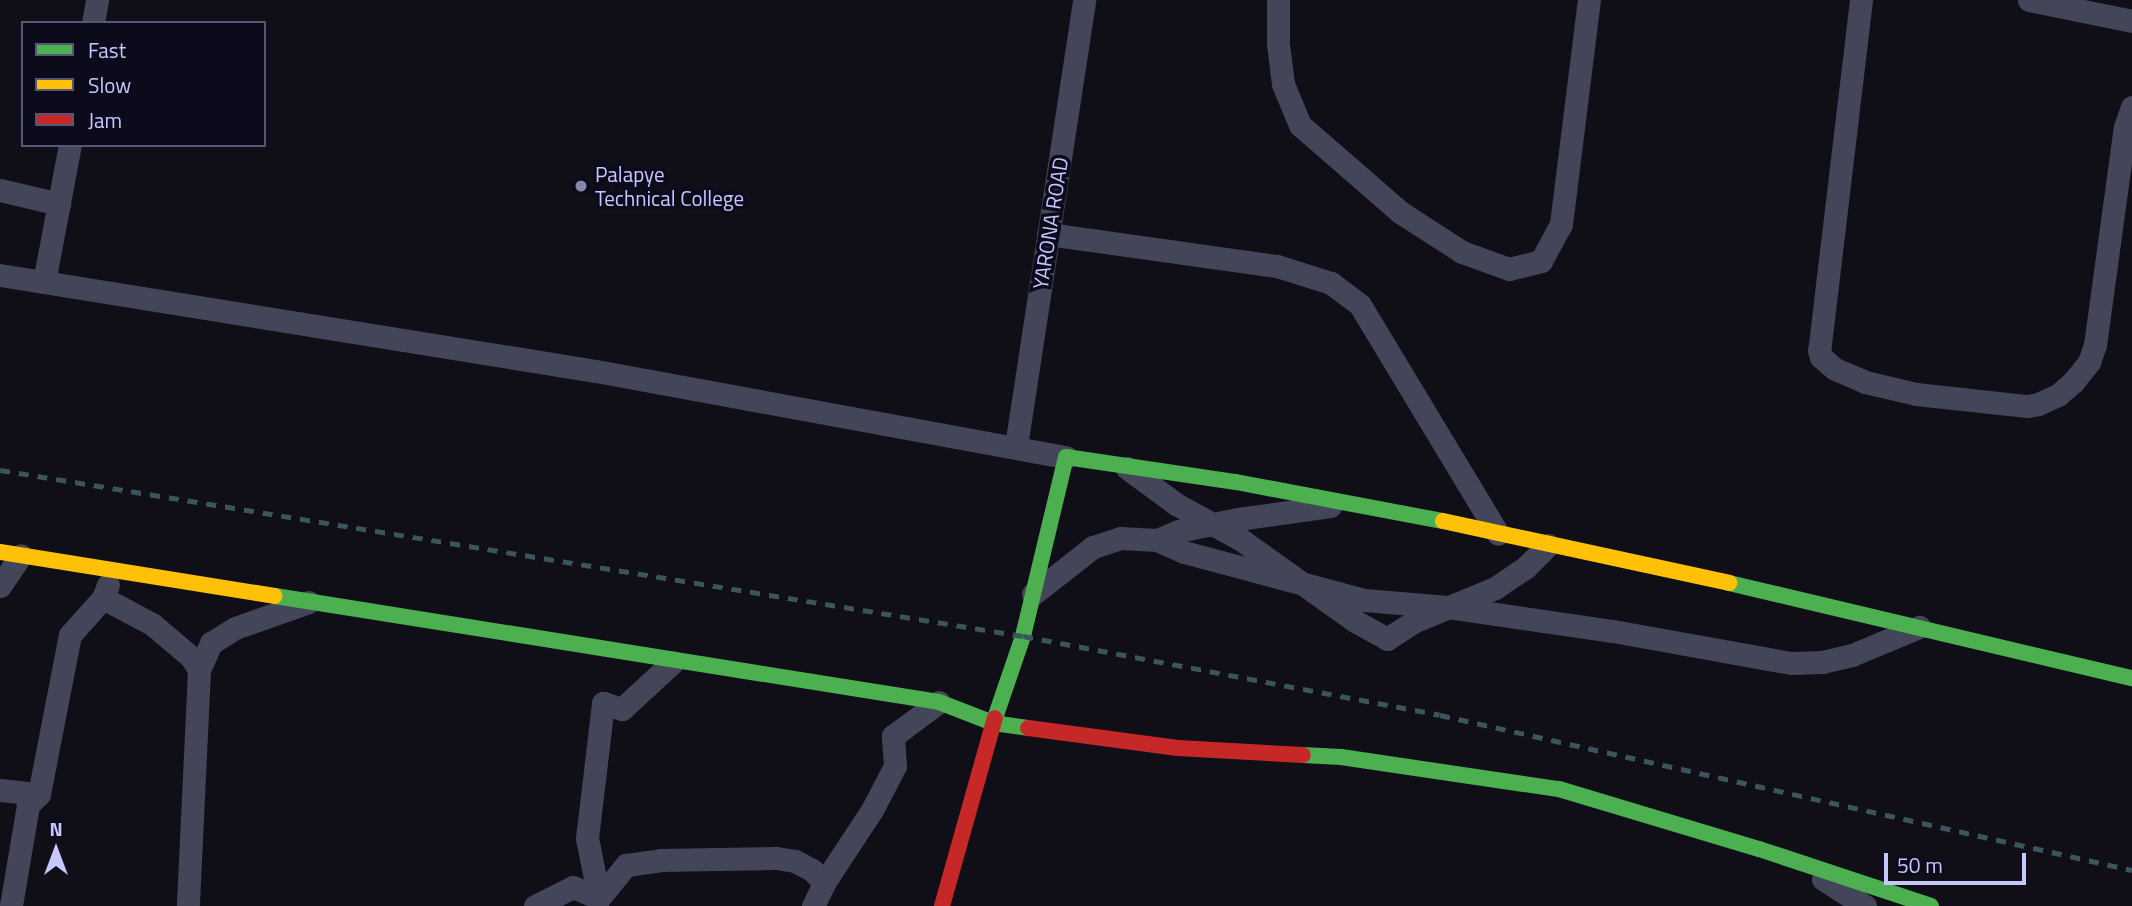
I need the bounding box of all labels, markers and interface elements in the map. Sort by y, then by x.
legend [21,21,266,147]
text: Fast [88,34,126,66]
text: Slow [88,69,131,101]
text: Jam [88,104,122,136]
street label: YARONA ROAD [1027,155,1073,291]
place label: Palapye Technical College [595,161,744,211]
marker: Palapye Technical College [573,178,589,194]
text: N [49,814,63,843]
north arrow [21,815,91,885]
scale bar [1887,839,2029,883]
text: 50 m [1897,849,1943,881]

